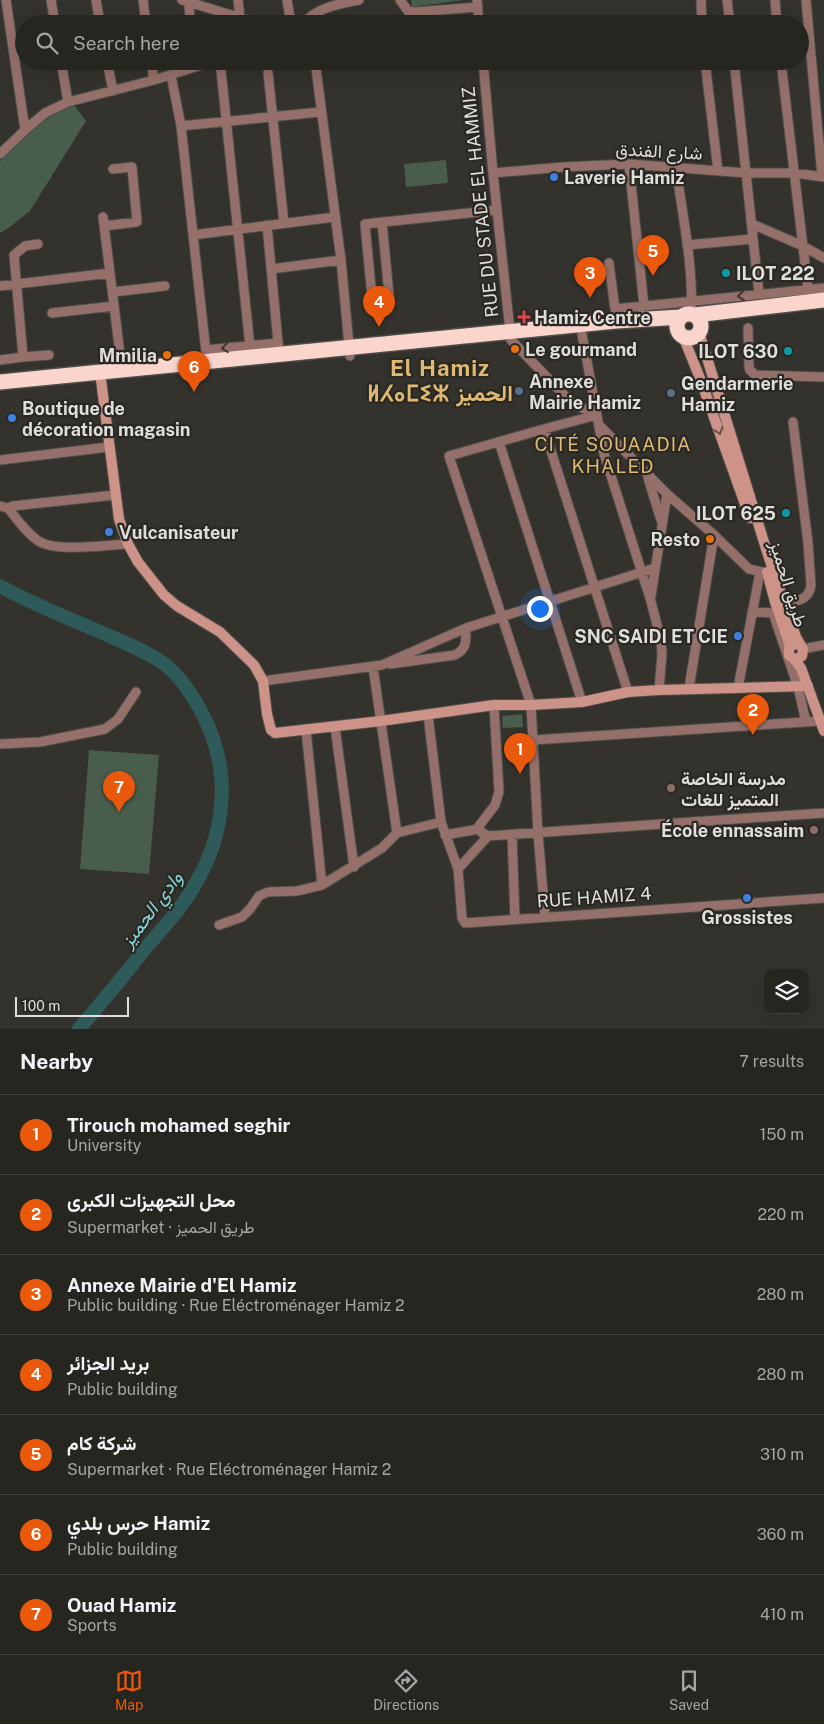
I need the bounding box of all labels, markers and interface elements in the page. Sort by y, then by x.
search box [15,15,809,70]
icon: search [33,29,61,57]
text: Search here [73,32,180,54]
street label: RUE DU STADE EL HAMMIZ [457,85,503,319]
street label: شارع الفندق [615,138,703,166]
place label: Laverie Hamiz [564,167,684,188]
marker: Laverie Hamiz [548,171,560,183]
pin: 5 [637,235,669,276]
pin: 3 [574,257,606,298]
place label: ILOT 222 [736,263,815,284]
marker: ILOT 222 [720,267,732,279]
pin: 4 [363,286,395,327]
one-way arrow [736,290,744,301]
place label: Hamiz Centre [534,307,651,328]
marker: Hamiz Centre [518,311,530,323]
place label: Le gourmand [525,339,637,360]
place label: ILOT 630 [698,341,778,362]
one-way arrow [220,342,228,353]
marker: Le gourmand [509,343,521,355]
place label: Mmilia [99,345,157,366]
marker: ILOT 630 [782,345,794,357]
marker: Mmilia [161,349,173,361]
pin: 6 [178,351,210,392]
district label: El Hamiz ⵍⵃⴰⵎⵉⵣ الحميز [367,355,513,407]
place label: Annexe Mairie Hamiz [529,371,641,413]
place label: Gendarmerie Hamiz [681,373,793,415]
marker: Annexe Mairie Hamiz [513,385,525,397]
marker: Gendarmerie Hamiz [665,387,677,399]
place label: Boutique de décoration magasin [22,398,190,440]
marker: Boutique de décoration magasin [6,412,18,424]
one-way arrow [713,426,723,434]
district label: CITÉ SOUAADIA KHALED [534,433,692,477]
place label: ILOT 625 [696,503,776,524]
marker: ILOT 625 [780,507,792,519]
place label: Vulcanisateur [119,522,239,543]
marker: Vulcanisateur [103,526,115,538]
place label: Resto [650,529,700,550]
marker: Resto [704,533,716,545]
street label: طريق الحميز [765,538,812,630]
your location [527,596,553,622]
place label: SNC SAIDI ET CIE [574,626,728,647]
marker: SNC SAIDI ET CIE [732,630,744,642]
pin: 2 [737,694,769,735]
pin: 1 [504,733,536,774]
place label: مدرسة الخاصة المتميز للغات [681,768,786,811]
pin: 7 [103,771,135,812]
marker: مدرسة الخاصة المتميز للغات [665,782,677,794]
place label: École ennassaim [661,819,804,841]
marker: École ennassaim [808,824,820,836]
water label: وادي الحميز [115,867,191,955]
street label: RUE HAMIZ 4 [536,883,652,911]
marker: Grossistes [741,892,753,904]
place label: Grossistes [701,907,793,928]
map controls [764,969,809,1014]
button: layers [764,969,809,1014]
scale bar [15,994,129,1017]
text: 100 m [22,998,60,1014]
text: Nearby [20,1049,93,1074]
text: 7 results [739,1052,804,1071]
text: Tirouch mohamed seghir [67,1114,290,1136]
text: 1 [33,1125,39,1144]
text: 150 m [760,1125,804,1144]
text: University [67,1136,141,1155]
text: محل التجهيزات الكبرى [67,1189,236,1211]
text: 2 [31,1205,41,1224]
text: 220 m [757,1205,804,1224]
text: Supermarket · طريق الحميز [67,1218,255,1237]
text: Annexe Mairie d'El Hamiz [67,1274,296,1296]
text: 3 [31,1285,41,1304]
text: 280 m [757,1285,804,1304]
text: Public building · Rue Eléctroménager Hamiz 2 [67,1296,405,1315]
text: بريد الجزائر [67,1352,149,1374]
text: 4 [31,1365,41,1384]
text: 280 m [757,1365,804,1384]
text: Public building [67,1380,178,1399]
text: شركة كام [67,1432,136,1454]
text: 5 [31,1445,41,1464]
text: 310 m [760,1445,804,1464]
text: Supermarket · Rue Eléctroménager Hamiz 2 [67,1460,391,1479]
text: حرس بلدي Hamiz [67,1512,210,1534]
text: 6 [31,1525,41,1544]
text: 360 m [757,1525,804,1544]
text: Public building [67,1540,178,1559]
text: Ouad Hamiz [67,1594,176,1616]
text: 7 [31,1605,41,1624]
text: 410 m [760,1605,804,1624]
text: Sports [67,1616,117,1635]
tab: Map [115,1667,143,1713]
tab: Directions [373,1667,439,1713]
tab: Saved [669,1667,709,1713]

